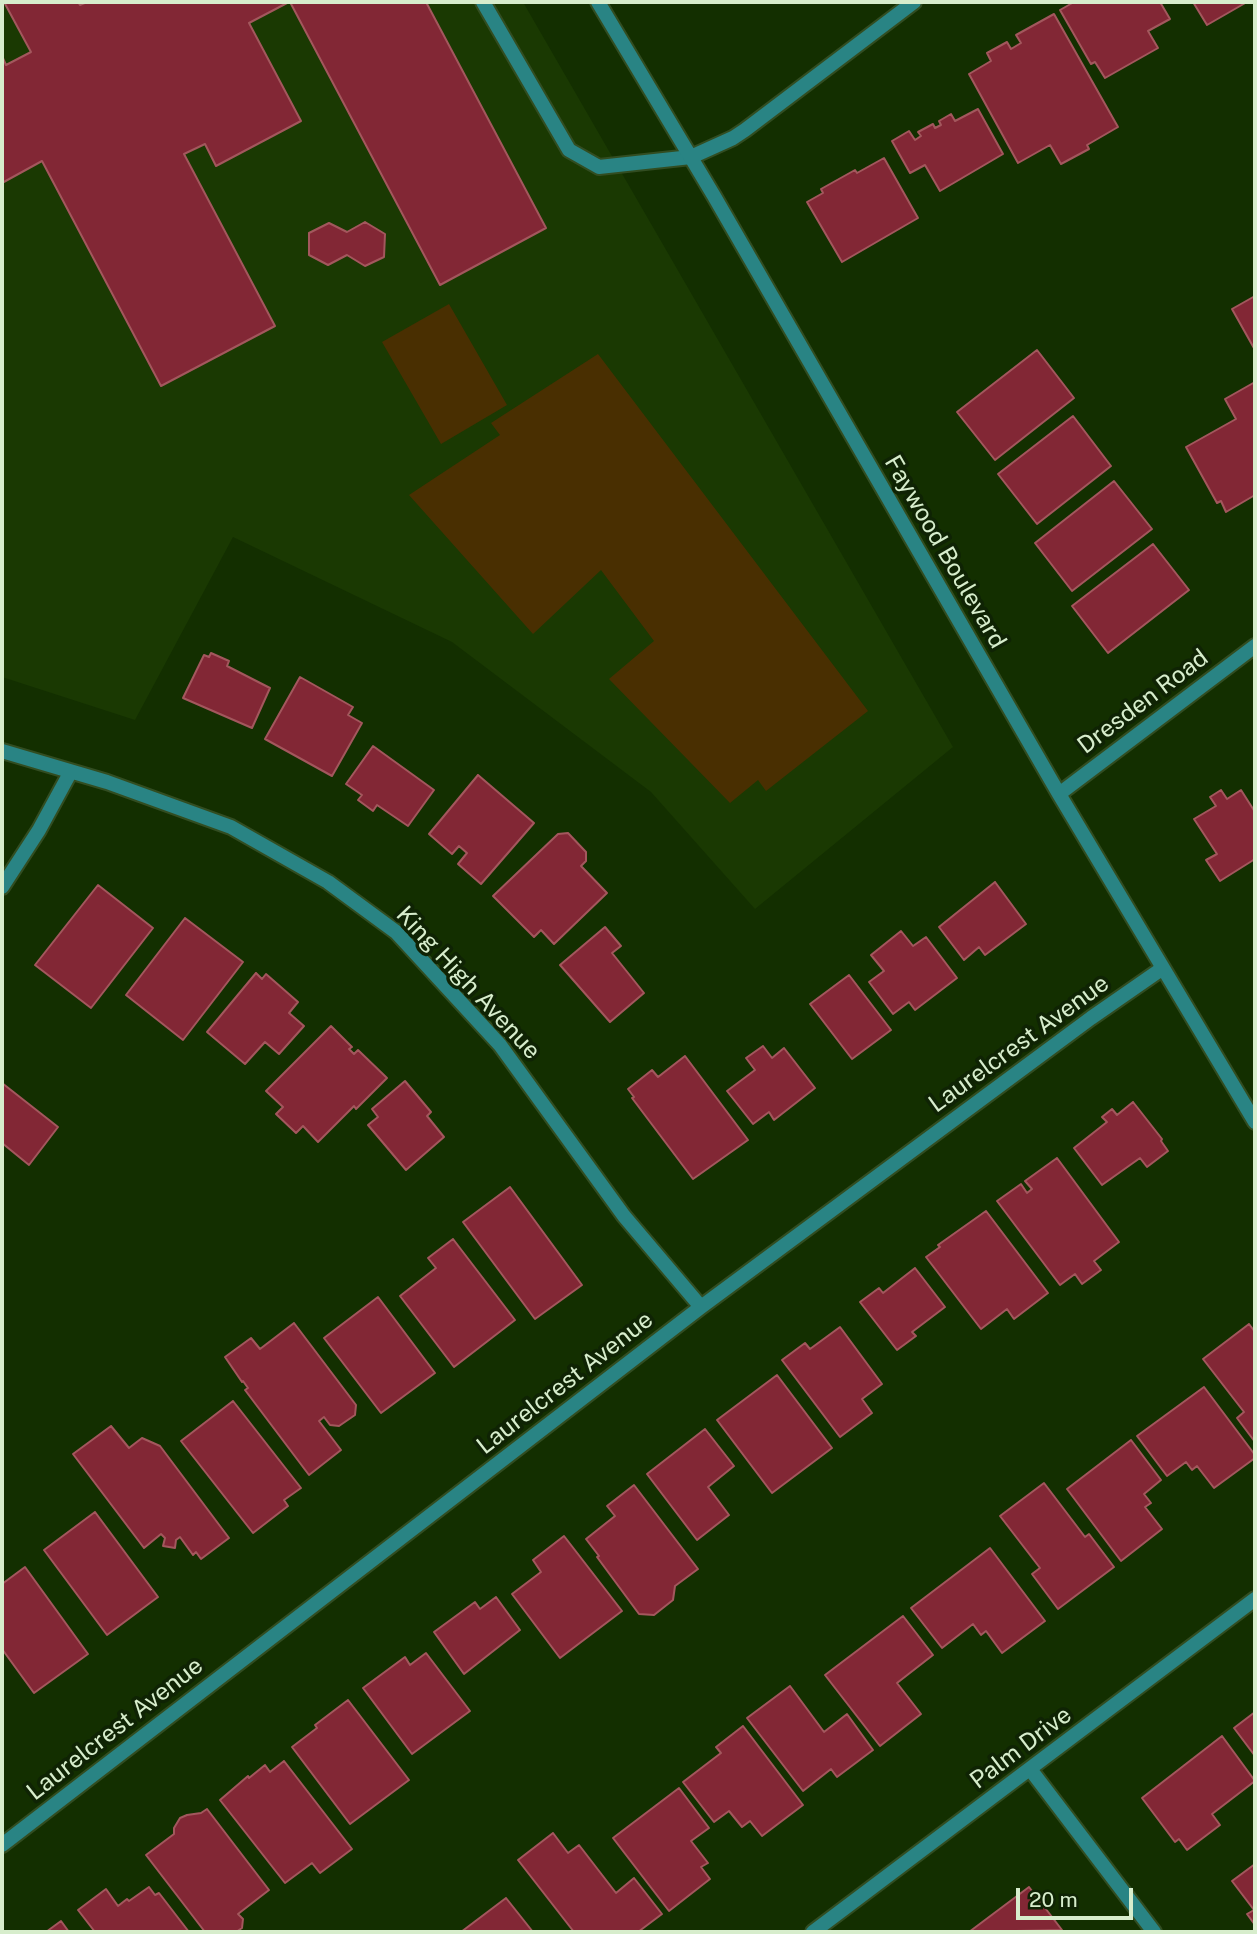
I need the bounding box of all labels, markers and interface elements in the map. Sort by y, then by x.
street label: Faywood Boulevard [878,450,1012,654]
street label: Dresden Road [1072,644,1214,760]
street label: King High Avenue [390,901,546,1065]
street label: Laurelcrest Avenue [923,969,1115,1119]
street label: Laurelcrest Avenue [471,1305,659,1461]
street label: Laurelcrest Avenue [21,1651,209,1807]
street label: Palm Drive [965,1701,1077,1795]
scale bar [1019,1874,1136,1918]
text: 20 m [1029,1887,1078,1912]

